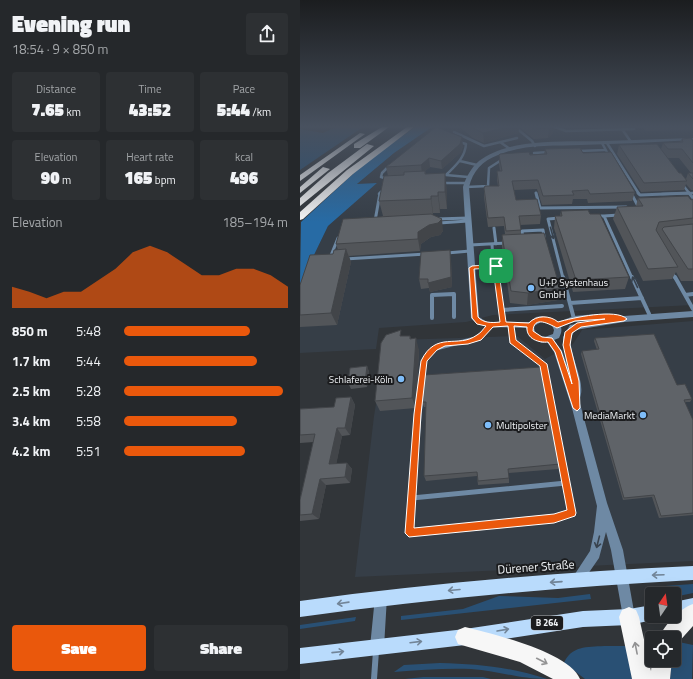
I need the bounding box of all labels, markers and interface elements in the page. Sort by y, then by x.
text: Evening run [12,7,130,41]
button: share [246,13,288,55]
text: 18:54 · 9 × 850 m [12,39,108,59]
text: Distance [36,81,76,97]
text: Time [139,81,161,97]
text: Pace [233,81,255,97]
text: 7.65 [31,97,64,123]
text: 43:52 [129,97,171,123]
text: 5:44 [217,97,250,123]
text: km [64,104,81,120]
text: /km [250,104,271,120]
text: Elevation [35,149,77,165]
text: Heart rate [126,149,174,165]
text: kcal [235,149,253,165]
text: 90 [41,165,60,191]
text: 165 [124,165,152,191]
text: 496 [230,165,258,191]
text: m [60,172,71,188]
text: bpm [152,172,176,188]
text: Elevation [12,212,63,232]
text: 185–194 m [222,212,288,232]
one-way arrow [548,226,556,239]
pin [479,249,513,283]
icon: arrive [485,255,507,277]
place label: U+P Systenhaus GmbH [539,275,609,302]
one-way arrow [631,277,638,289]
marker: U+P Systenhaus GmbH [526,283,536,293]
text: 850 m [12,321,48,341]
text: 5:48 [76,321,101,341]
text: 1.7 km [12,351,50,371]
text: 5:44 [76,351,101,371]
place label: Schlaferei-Köln [329,372,393,387]
marker: Schlaferei-Köln [396,374,406,384]
text: 2.5 km [12,381,50,401]
text: 5:28 [76,381,101,401]
place label: MediaMarkt [584,408,635,423]
marker: MediaMarkt [638,410,648,420]
text: 3.4 km [12,411,50,431]
text: 5:58 [76,411,101,431]
place label: Multipolster [496,418,548,433]
marker: Multipolster [483,420,493,430]
text: 4.2 km [12,441,50,461]
text: 5:51 [76,441,101,461]
one-way arrow [593,535,601,548]
street label: Dürener Straße [497,554,575,579]
one-way arrow [652,571,665,579]
one-way arrow [550,578,563,585]
one-way arrow [448,586,461,594]
north arrow [645,587,681,623]
map controls [645,587,681,667]
one-way arrow [337,599,350,607]
road number: B 264 [531,616,563,630]
button: Save [12,625,146,671]
button: Share [154,625,288,671]
one-way arrow [496,626,509,634]
button: locate [645,631,681,667]
one-way arrow [409,638,422,646]
one-way arrow [632,642,640,655]
one-way arrow [331,648,344,655]
one-way arrow [536,658,548,665]

